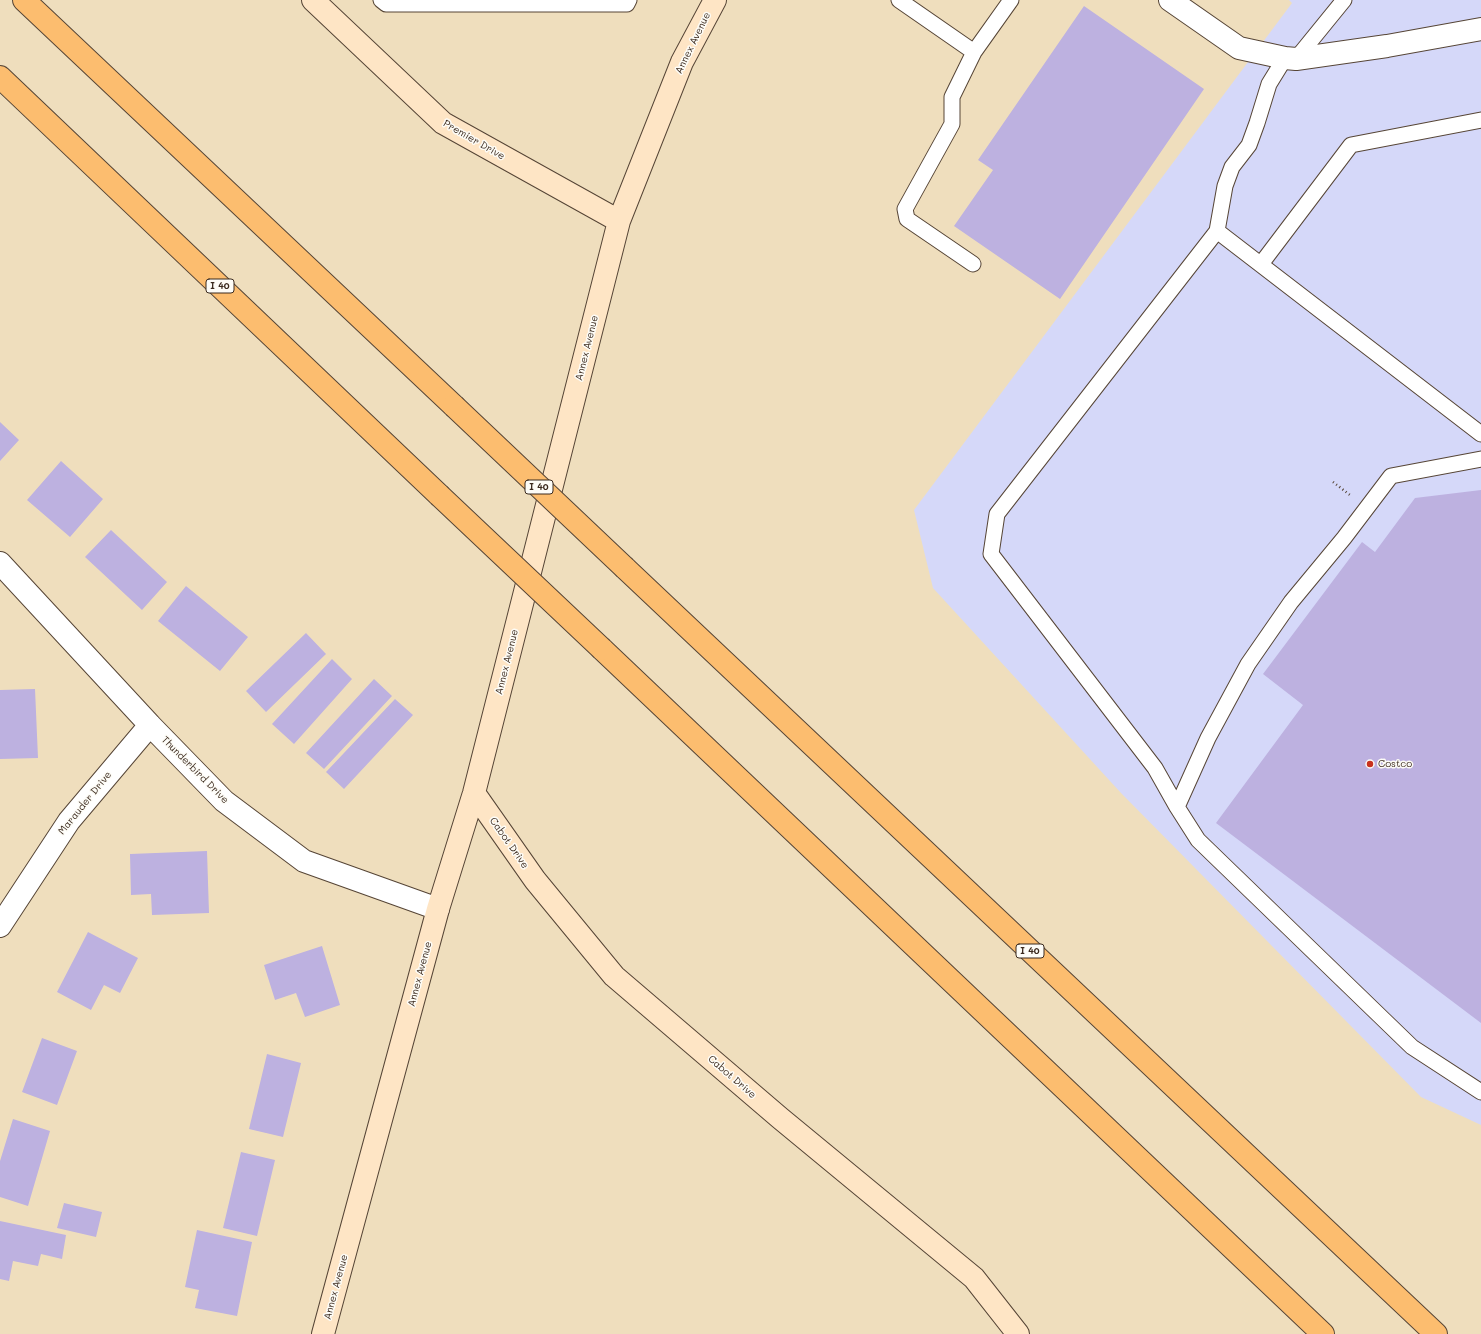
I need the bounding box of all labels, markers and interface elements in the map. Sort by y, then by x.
street label: Annex Avenue [673,10,713,76]
street label: Premier Drive [441,118,507,162]
road number: I 40 [206,279,234,293]
street label: Annex Avenue [573,314,601,382]
road number: I 40 [525,480,553,494]
street label: Annex Avenue [493,628,521,696]
street label: Thunderbird Drive [159,734,231,806]
place label: Costco [1378,758,1412,770]
marker: Costco [1365,759,1375,769]
street label: Marauder Drive [56,769,114,837]
street label: Cabot Drive [487,815,531,871]
street label: Annex Avenue [406,940,434,1008]
road number: I 40 [1016,944,1044,958]
street label: Cabot Drive [706,1053,758,1101]
street label: Annex Avenue [322,1253,350,1321]

